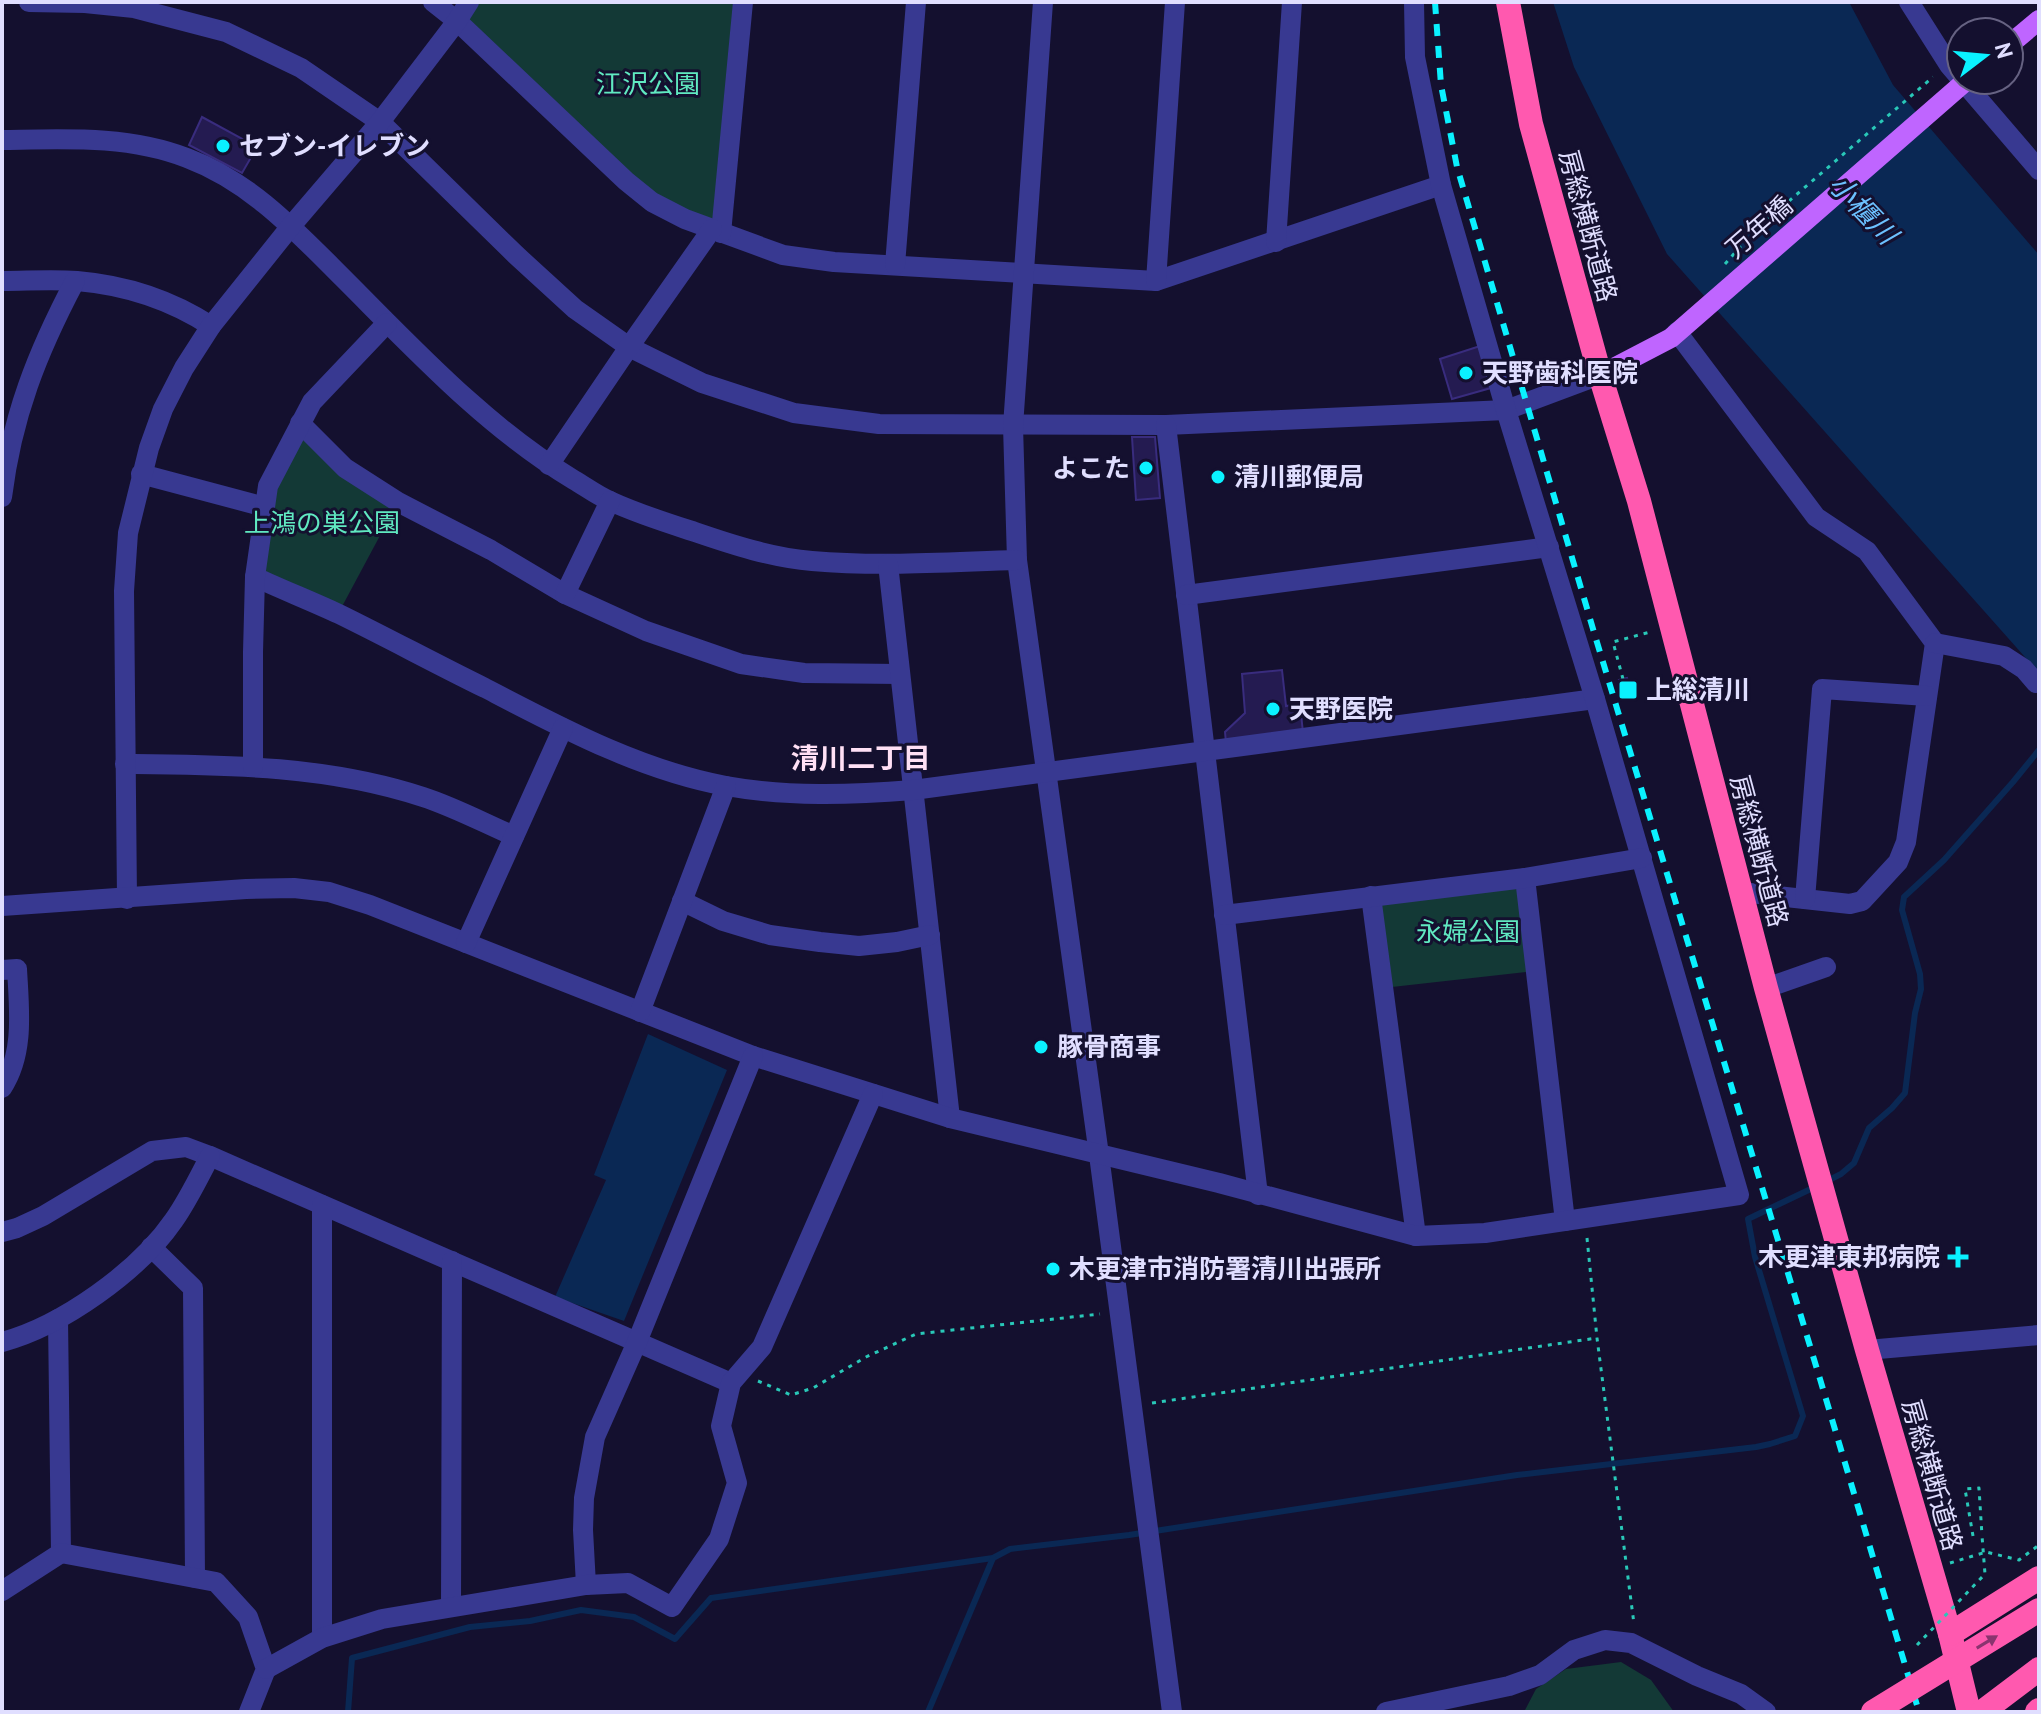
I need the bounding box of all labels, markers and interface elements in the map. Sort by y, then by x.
north arrow [1945,16,2025,96]
text: N [1989,40,2020,61]
park label: 江沢公園 [596,67,700,100]
place label: セブン-イレブン [239,129,430,162]
marker: セブン-イレブン [214,137,232,155]
street label: 房総横断道路 [1552,146,1625,305]
water label: 小櫃川 [1821,166,1908,254]
street label: 万年橋 [1718,189,1799,265]
place label: 天野歯科医院 [1482,356,1638,389]
marker: 天野歯科医院 [1457,364,1475,382]
place label: よこた [1052,451,1130,484]
marker: よこた [1137,459,1155,477]
place label: 清川郵便局 [1234,460,1364,493]
marker: 清川郵便局 [1209,468,1227,486]
park label: 上鴻の巣公園 [244,506,400,539]
place label: 上総清川 [1646,673,1750,706]
marker: 上総清川 [1617,679,1639,701]
place label: 天野医院 [1289,692,1393,725]
marker: 天野医院 [1264,700,1282,718]
district label: 清川二丁目 [791,739,931,776]
street label: 房総横断道路 [1723,771,1796,930]
park label: 永婦公園 [1416,915,1520,948]
place label: 豚骨商事 [1057,1030,1161,1063]
marker: 豚骨商事 [1032,1038,1050,1056]
place label: 木更津東邦病院 [1758,1240,1940,1273]
marker: 木更津東邦病院 [1947,1246,1969,1268]
place label: 木更津市消防署清川出張所 [1069,1252,1381,1285]
marker: 木更津市消防署清川出張所 [1044,1260,1062,1278]
street label: 房総横断道路 [1895,1395,1970,1554]
one-way arrow [1976,1635,1998,1649]

